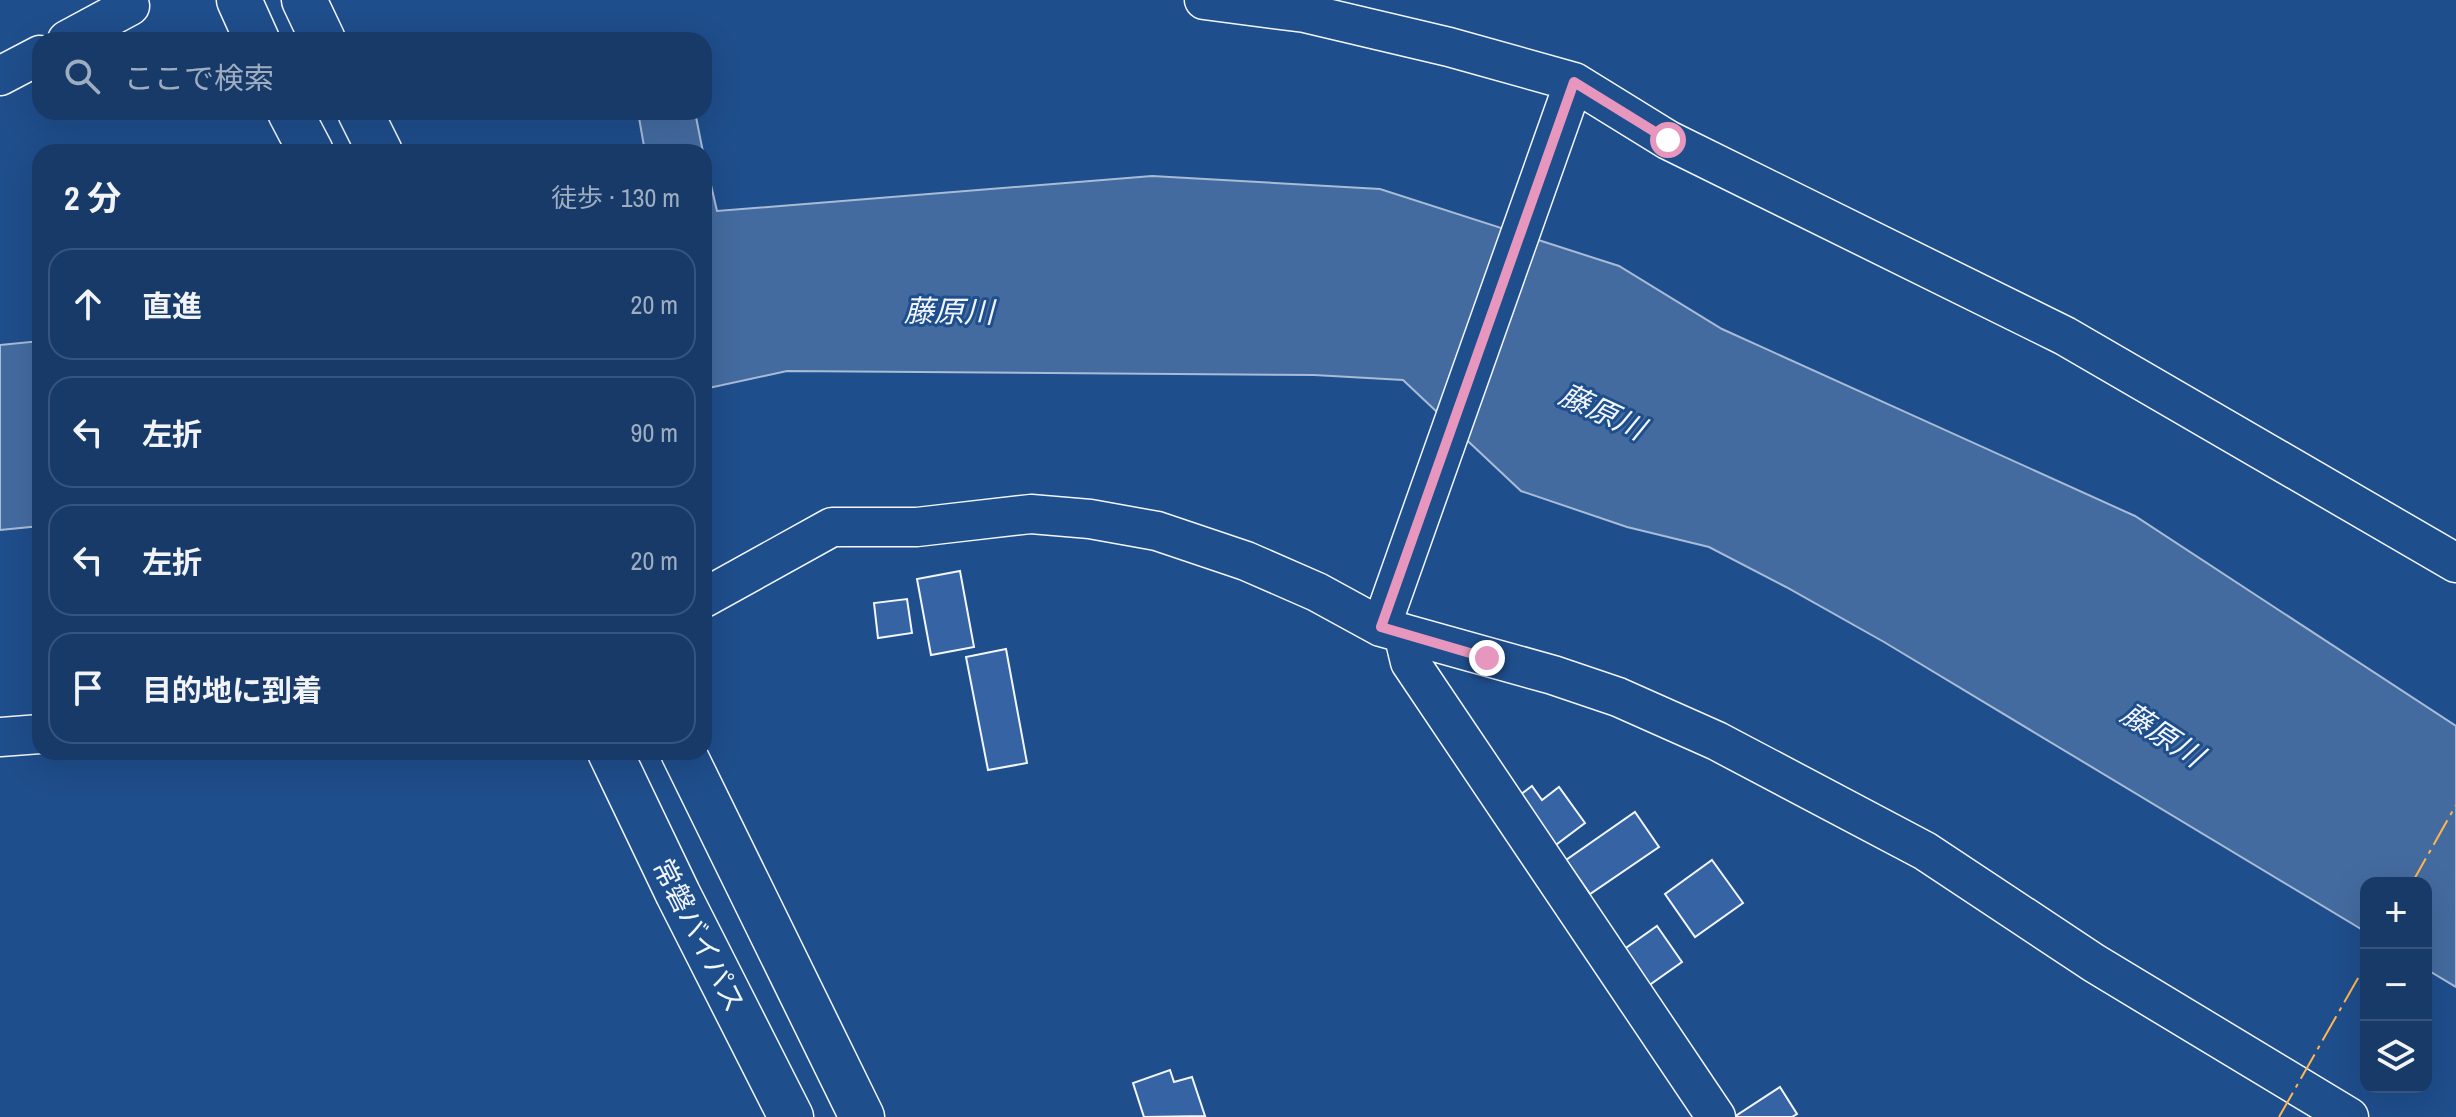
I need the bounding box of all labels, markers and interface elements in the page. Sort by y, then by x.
search box [32,32,712,120]
icon: search [60,54,104,98]
text: ここで検索 [124,58,274,98]
route start [1650,122,1686,158]
text: 2 分 [64,175,121,221]
text: 徒歩 · 130 m [551,180,680,215]
icon: ahead [66,282,110,326]
text: 直進 [142,286,202,326]
text: 20 m [631,287,678,322]
water label: 藤原川 [904,290,997,332]
water label: 藤原川 [1553,374,1654,450]
icon: left [66,410,110,454]
text: 左折 [142,414,202,454]
text: 90 m [631,415,678,450]
icon: left [66,538,110,582]
text: 左折 [142,542,202,582]
text: 20 m [631,543,678,578]
route end [1469,640,1505,676]
icon: arrive [66,666,110,710]
text: 目的地に到着 [142,670,322,710]
water label: 藤原川 [2114,693,2214,777]
street label: 常磐バイパス [644,852,754,1018]
map controls [2360,877,2432,1093]
button: + [2360,877,2432,949]
button: − [2360,949,2432,1021]
button: layers [2360,1021,2432,1093]

